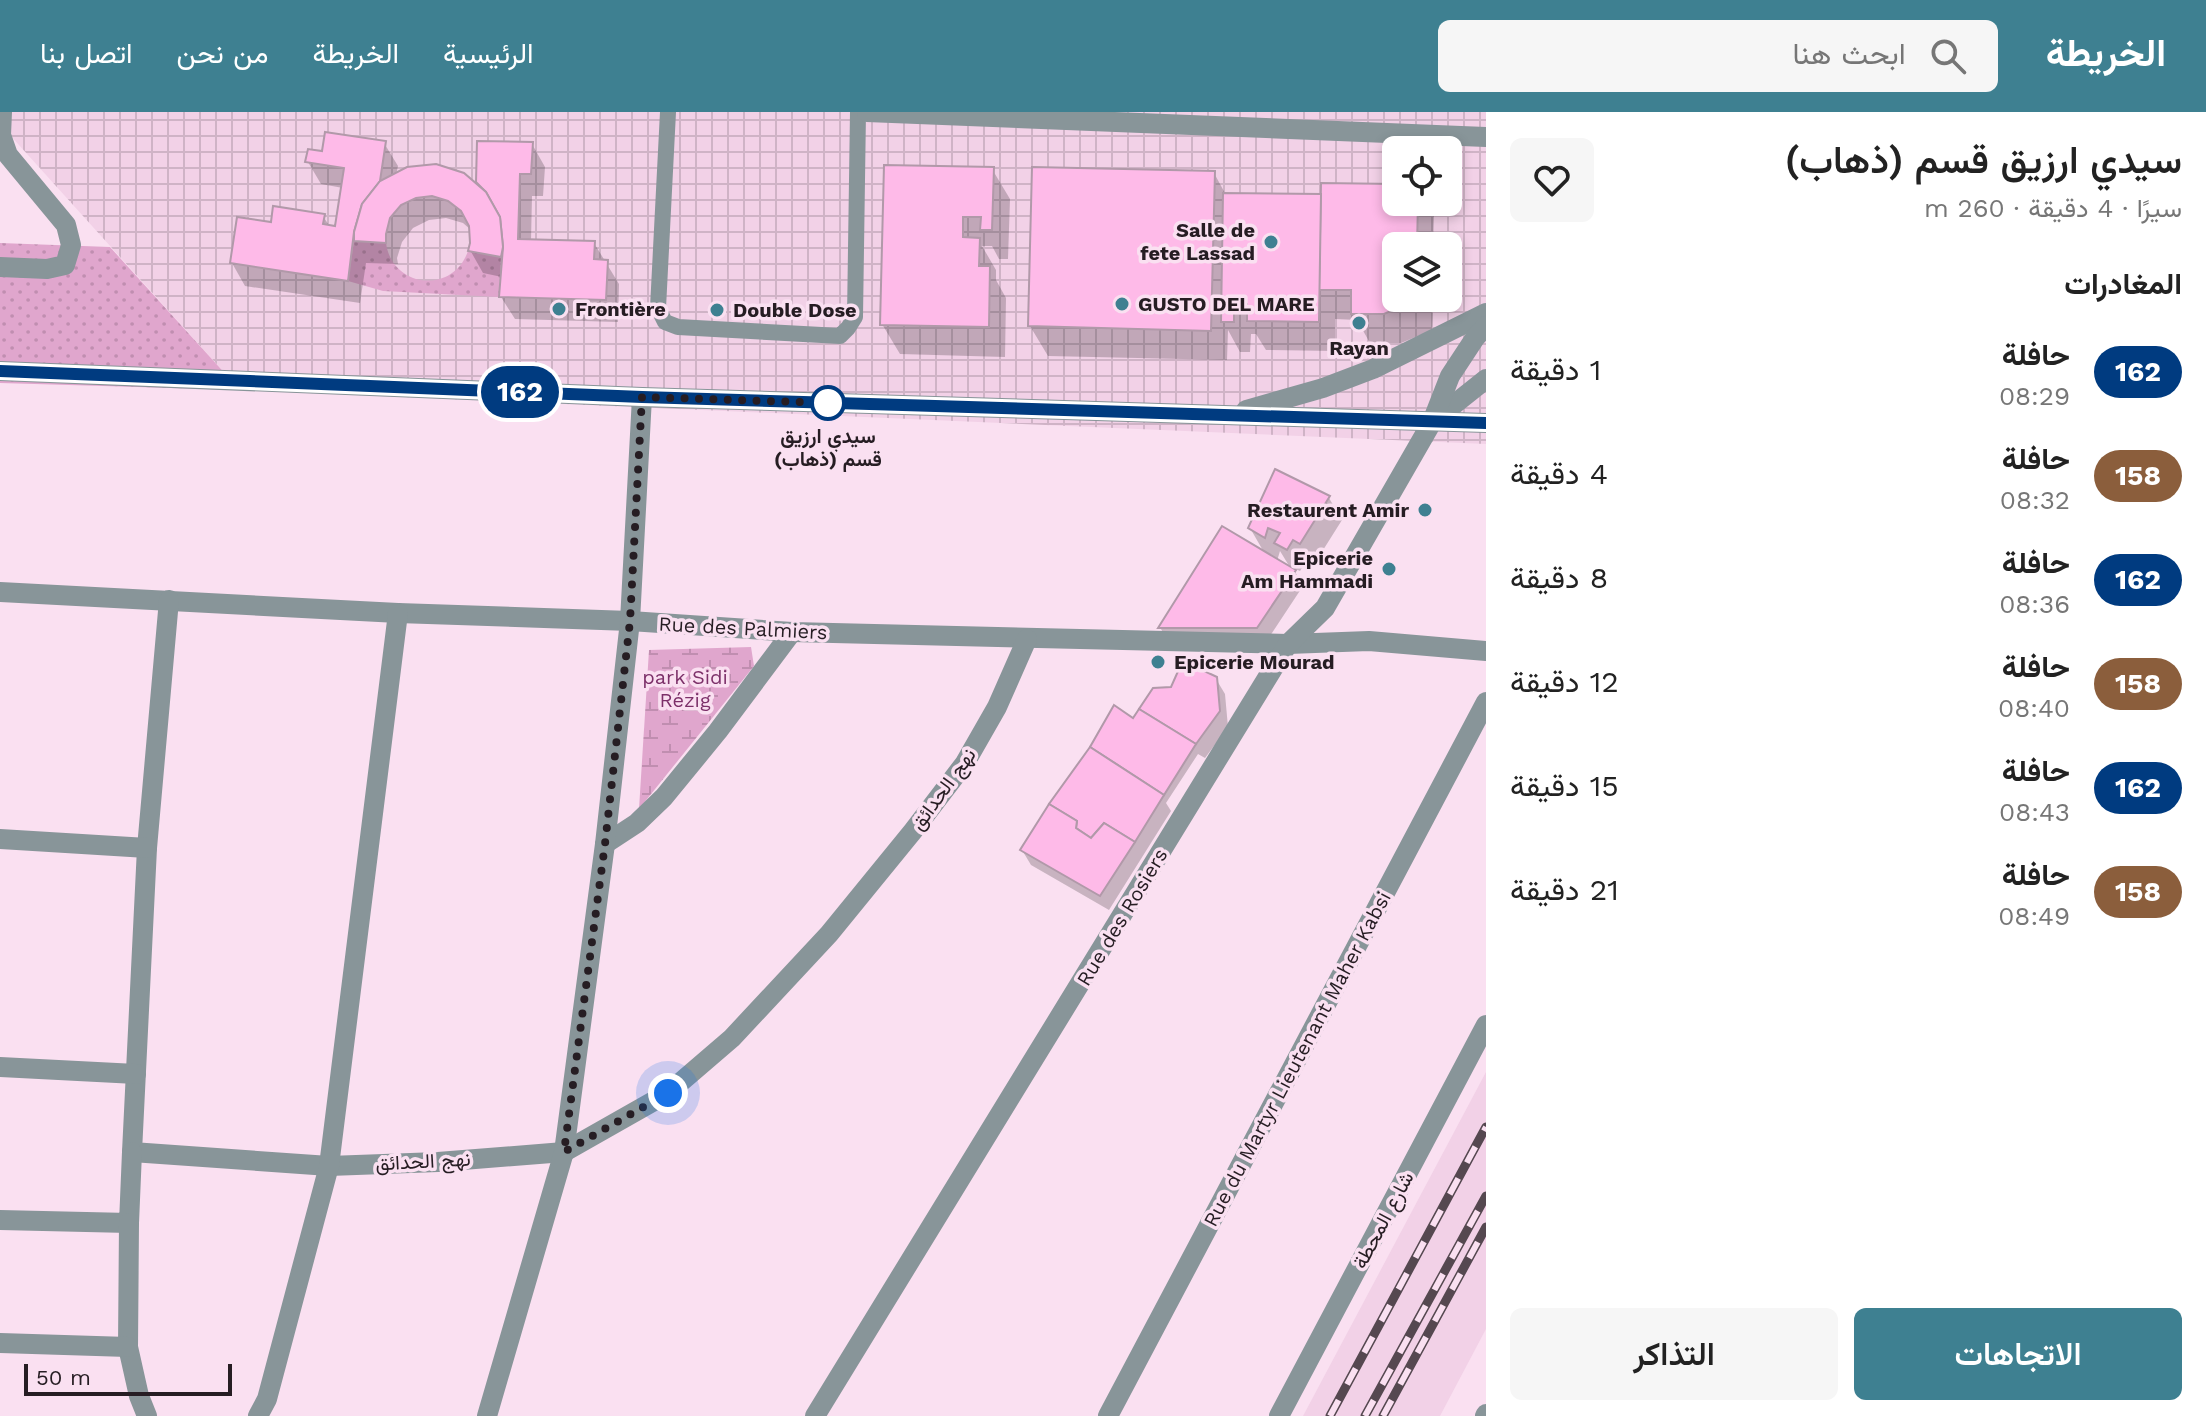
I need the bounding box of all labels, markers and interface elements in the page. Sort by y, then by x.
search box [1438,20,1998,92]
text: الخريطة [2046,31,2166,75]
icon: search [1926,34,1970,78]
text: ابحث هنا [1793,36,1906,71]
text: اتصل بنا [40,37,132,70]
text: من نحن [176,37,268,70]
text: الخريطة [312,37,399,70]
text: الرئيسية [443,37,534,70]
map controls [1382,136,1462,312]
button: locate [1382,136,1462,216]
button: heart [1510,138,1594,222]
text: سيدي ارزيق قسم (ذهاب) [1785,138,2182,182]
text: سيرًا · 4 دقيقة · 260 m [1924,193,2182,223]
place label: Salle de fete Lassad [1140,218,1255,265]
button: layers [1382,232,1462,312]
marker: Salle de fete Lassad [1262,233,1280,251]
text: المغادرات [2064,266,2182,301]
place label: GUSTO DEL MARE [1138,292,1315,316]
marker: GUSTO DEL MARE [1113,295,1131,313]
place label: Frontière [575,297,666,321]
place label: Double Dose [733,298,857,322]
marker: Frontière [550,300,568,318]
marker: Double Dose [708,301,726,319]
marker: Rayan [1350,314,1368,332]
place label: Rayan [1329,336,1389,360]
text: حافلة [2002,337,2070,372]
text: 1 دقيقة [1510,352,1601,387]
text: 162 [2115,355,2161,388]
line badge: 162 [474,366,566,418]
text: 162 [497,375,543,408]
text: 08:29 [1999,381,2070,411]
marker: سيدي ارزيق قسم (ذهاب) [811,386,845,420]
place label: سيدي ارزيق قسم (ذهاب) [774,424,882,472]
text: حافلة [2002,441,2070,476]
text: 4 دقيقة [1510,456,1608,491]
text: 158 [2115,459,2161,492]
text: 08:32 [2000,485,2070,515]
place label: Restaurent Amir [1247,498,1409,522]
marker: Restaurent Amir [1416,501,1434,519]
text: حافلة [2002,545,2070,580]
place label: Epicerie Am Hammadi [1241,546,1373,593]
marker: Epicerie Am Hammadi [1380,560,1398,578]
text: 8 دقيقة [1510,560,1608,595]
text: 162 [2115,563,2161,596]
text: 08:36 [1999,589,2070,619]
street label: Rue des Palmiers [658,612,828,644]
text: حافلة [2002,649,2070,684]
place label: Epicerie Mourad [1174,650,1335,674]
marker: Epicerie Mourad [1149,653,1167,671]
text: 12 دقيقة [1510,664,1619,699]
park label: park Sidi Rézig [642,665,728,712]
text: 158 [2115,667,2161,700]
text: 08:40 [1998,693,2070,723]
street label: نهج الحدائق [905,743,982,836]
text: حافلة [2002,753,2070,788]
text: 15 دقيقة [1510,768,1619,803]
text: 162 [2115,771,2161,804]
text: 08:43 [1999,797,2070,827]
street label: Rue des Rosiers [1072,844,1172,990]
text: حافلة [2002,857,2070,892]
text: 21 دقيقة [1510,872,1619,907]
text: 158 [2115,875,2161,908]
street label: Rue du Martyr Lieutenant Maher Kabsi [1198,887,1396,1231]
text: 08:49 [1998,901,2070,931]
your location [648,1073,688,1113]
street label: نهج الحدائق [375,1147,471,1177]
street label: شارع المحطة [1347,1167,1420,1274]
button: التذاكر [1510,1308,1838,1400]
button: الاتجاهات [1854,1308,2182,1400]
scale bar [24,1360,232,1396]
text: 50 m [36,1365,91,1390]

